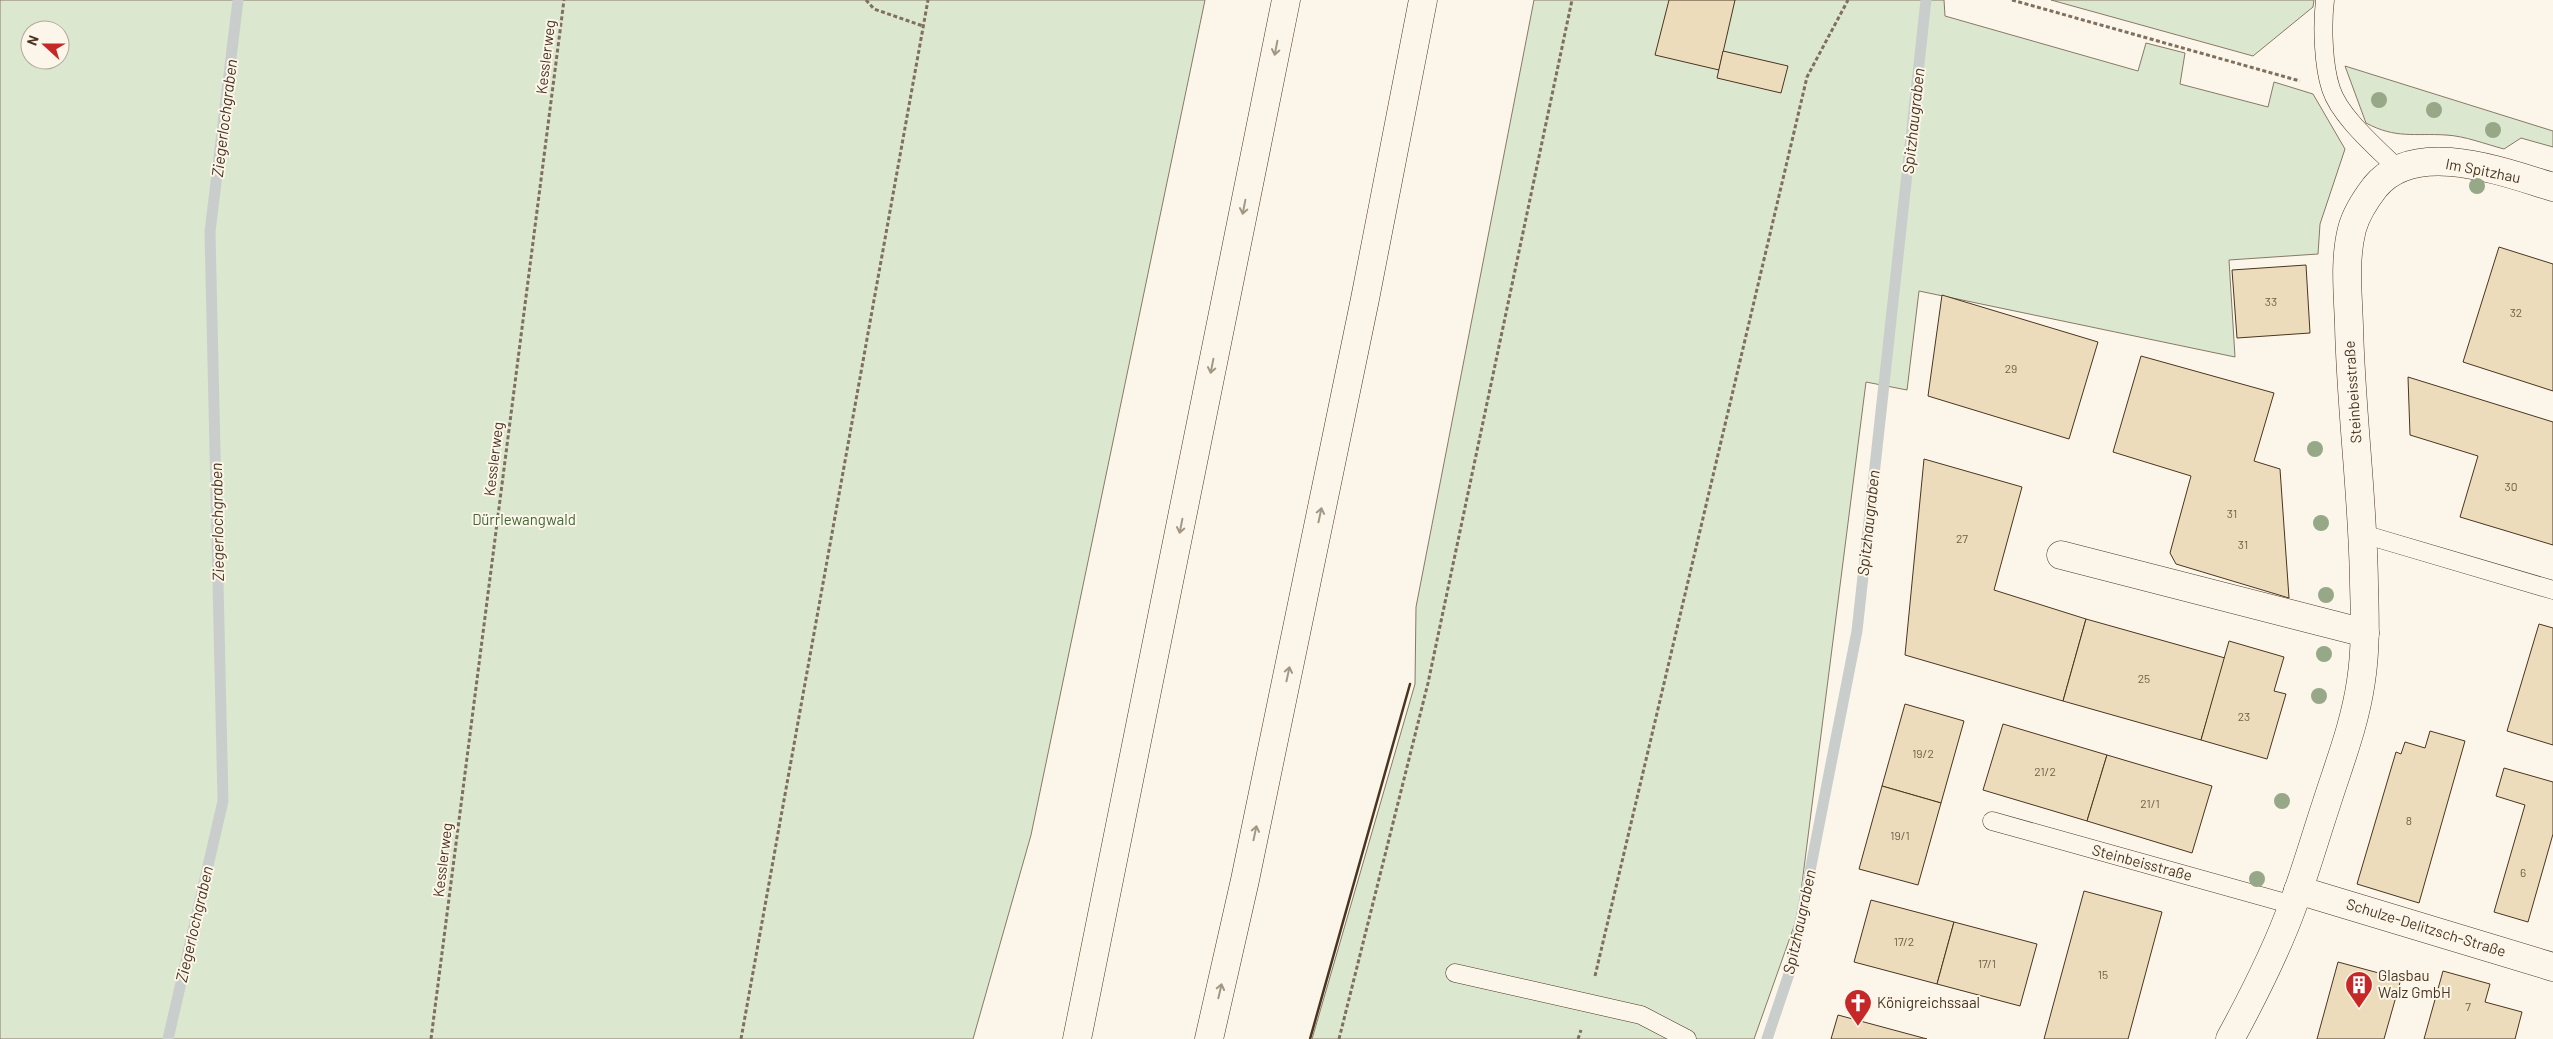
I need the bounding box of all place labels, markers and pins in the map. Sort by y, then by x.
place label: Glasbau Walz GmbH [2378,966,2451,1001]
building icon: Glasbau Walz GmbH [2344,970,2374,1009]
church icon: Königreichssaal [1843,988,1873,1027]
place label: Königreichssaal [1877,993,1980,1011]

